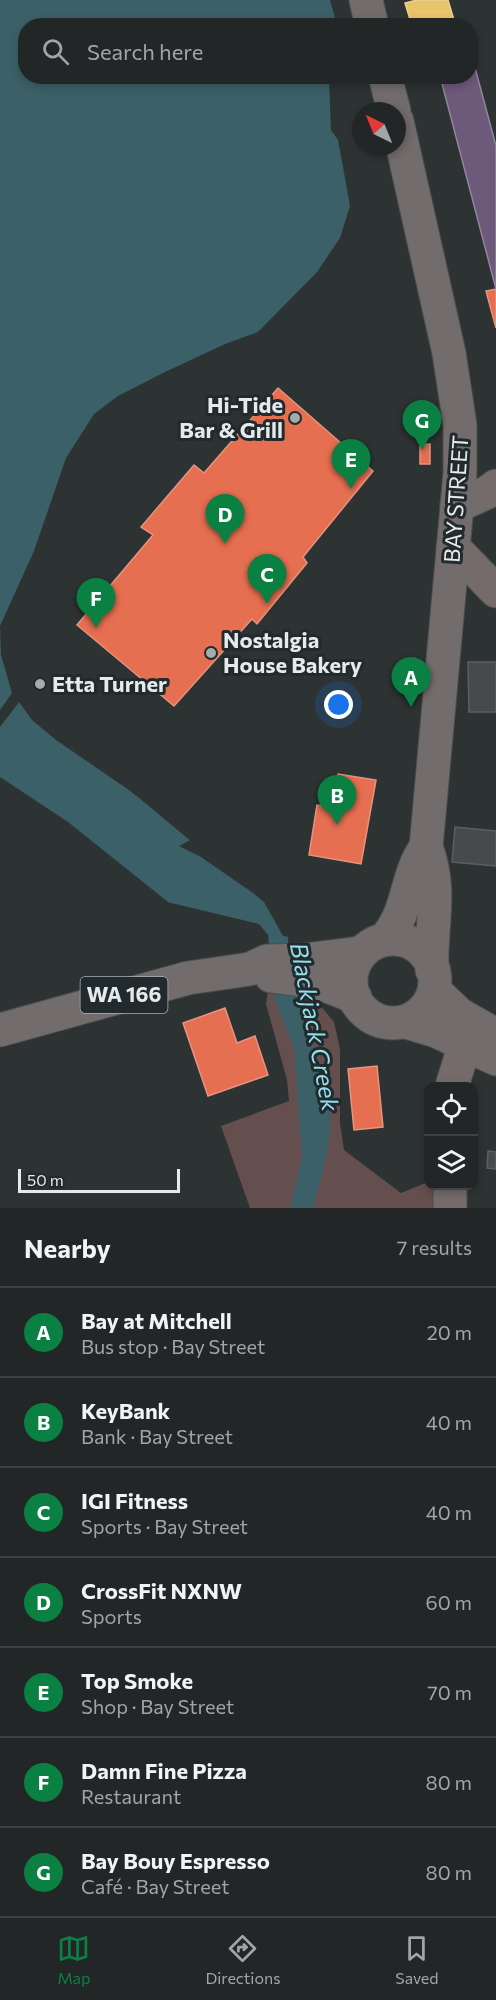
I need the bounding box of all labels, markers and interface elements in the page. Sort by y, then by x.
search box [18,18,478,84]
icon: search [39,35,72,68]
text: Search here [87,38,203,65]
north arrow [352,102,406,156]
place label: Hi-Tide Bar & Grill [179,391,283,443]
pin: G [402,400,442,450]
marker: Hi-Tide Bar & Grill [288,411,302,425]
street label: BAY STREET [438,434,473,564]
pin: E [332,440,370,489]
pin: D [206,494,244,544]
pin: C [248,554,286,604]
pin: F [76,578,116,628]
place label: Nostalgia House Bakery [223,626,362,678]
marker: Nostalgia House Bakery [204,646,218,660]
pin: A [392,658,430,707]
place label: Etta Turner [52,670,167,697]
marker: Etta Turner [33,677,47,691]
your location [324,690,353,719]
pin: B [318,776,356,825]
water label: Blackjack Creek [285,940,346,1114]
road number: WA 166 [80,977,168,1013]
map controls [424,1082,478,1190]
button: locate [424,1082,478,1136]
button: layers [424,1136,478,1190]
scale bar [18,1166,180,1194]
text: 50 m [27,1170,64,1189]
text: Nearby [24,1232,111,1263]
text: 7 results [397,1235,472,1259]
text: Bay at Mitchell [81,1307,232,1334]
text: A [36,1320,51,1344]
text: 20 m [427,1320,472,1344]
text: Bus stop · Bay Street [81,1334,265,1358]
text: KeyBank [81,1397,170,1424]
text: B [37,1410,50,1434]
text: 40 m [426,1410,472,1434]
text: Bank · Bay Street [81,1424,233,1448]
text: IGI Fitness [81,1487,188,1514]
text: C [37,1500,50,1524]
text: 40 m [426,1500,472,1524]
text: Sports · Bay Street [81,1514,248,1538]
text: CrossFit NXNW [81,1577,242,1604]
text: D [36,1590,51,1614]
text: 60 m [426,1590,472,1614]
text: Sports [81,1604,142,1628]
text: Top Smoke [81,1667,193,1694]
text: E [38,1680,49,1704]
text: 70 m [427,1680,472,1704]
text: Shop · Bay Street [81,1694,234,1718]
text: Damn Fine Pizza [81,1757,247,1784]
text: F [38,1770,49,1794]
text: 80 m [426,1770,472,1794]
text: Restaurant [81,1784,181,1808]
text: Bay Bouy Espresso [81,1847,270,1874]
text: G [36,1860,51,1884]
text: 80 m [426,1860,472,1884]
text: Café · Bay Street [81,1874,229,1898]
tab: Map [57,1932,90,1987]
tab: Directions [205,1932,280,1987]
tab: Saved [395,1932,439,1987]

